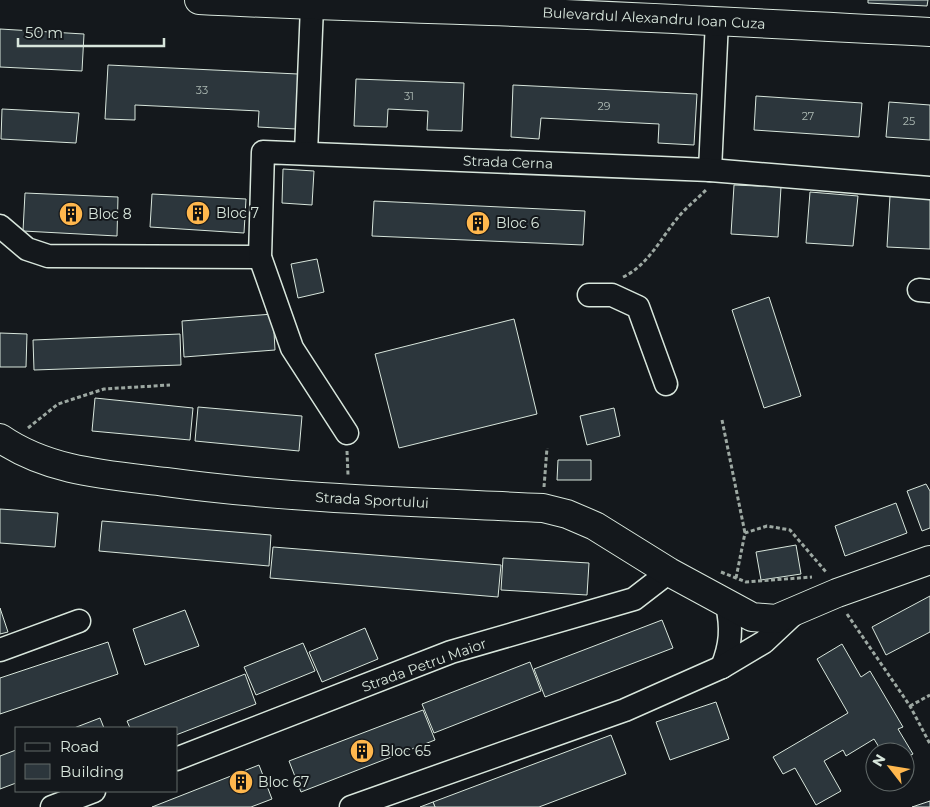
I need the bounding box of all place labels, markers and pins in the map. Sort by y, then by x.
building icon: Bloc 7 [185,200,211,226]
building icon: Bloc 8 [58,201,84,227]
place label: Bloc 7 [216,204,259,222]
place label: Bloc 8 [88,205,132,223]
building icon: Bloc 6 [465,210,491,236]
place label: Bloc 6 [496,214,540,232]
building icon: Bloc 65 [349,738,375,764]
place label: Bloc 65 [380,742,431,760]
building icon: Bloc 67 [228,769,254,795]
place label: Bloc 67 [258,773,309,791]

